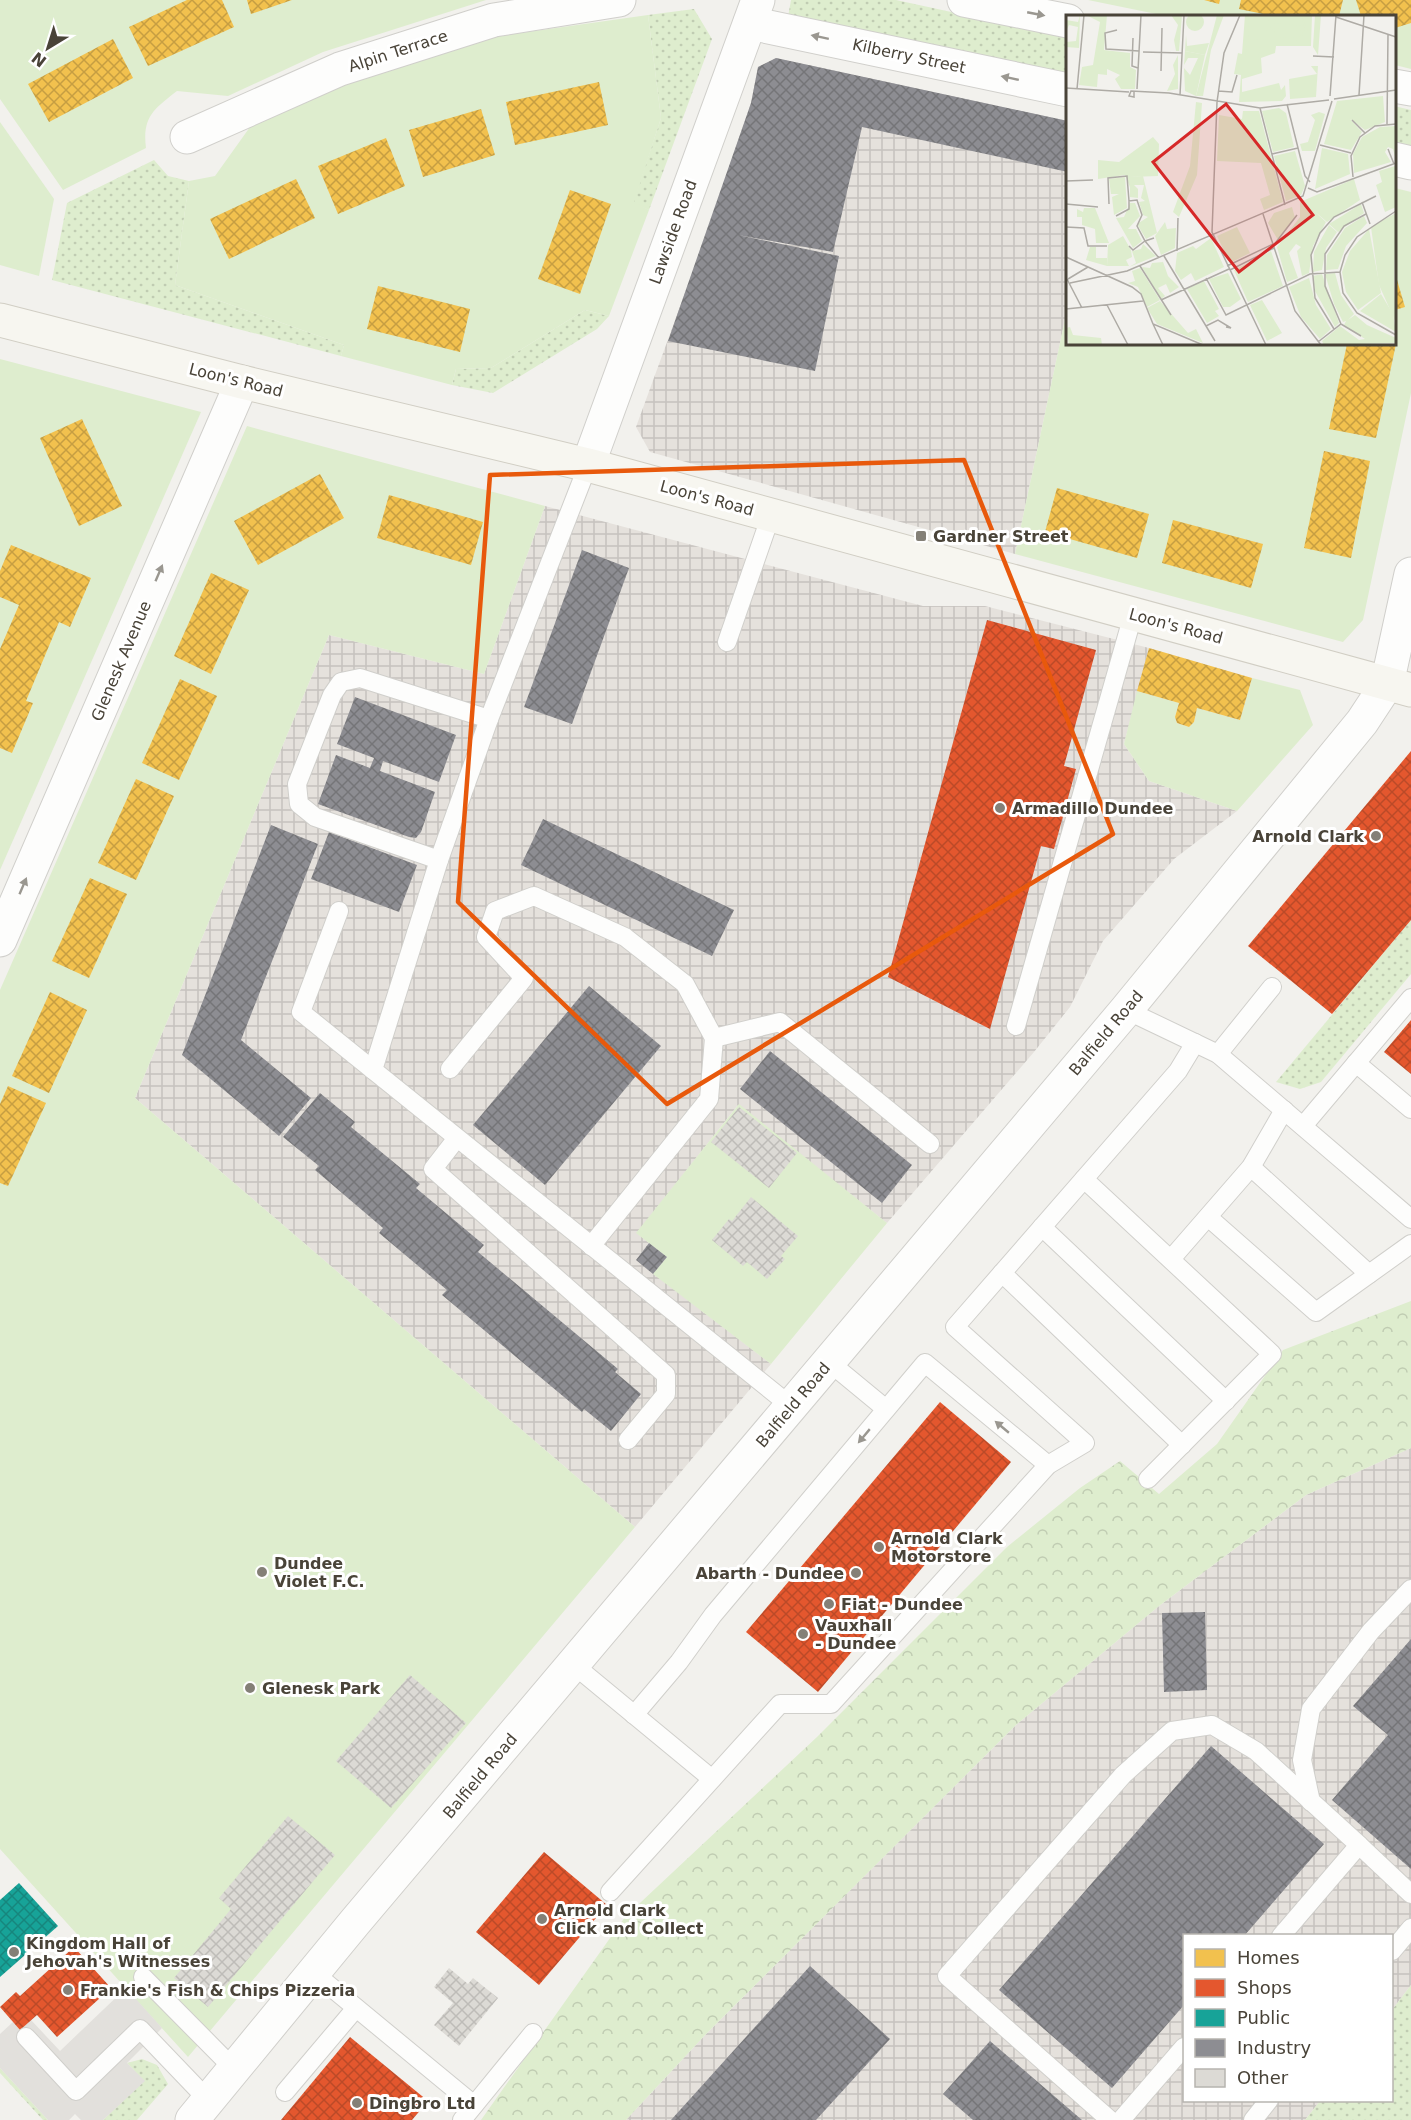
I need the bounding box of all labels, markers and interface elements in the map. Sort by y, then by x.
one-way arrow [1027,10,1046,20]
inset map [1066,15,1396,345]
north arrow [18,18,78,78]
street label: Alpin Terrace [346,26,450,76]
one-way arrow [810,32,829,41]
street label: Kilberry Street [851,35,967,77]
text: N [28,48,50,71]
one-way arrow [1001,72,1020,82]
street label: Lawside Road [645,177,701,287]
street label: Loon's Road [187,359,285,401]
street label: Loon's Road [658,476,756,520]
place label: Gardner Street [933,527,1069,546]
marker: Gardner Street [914,529,928,543]
one-way arrow [154,563,164,581]
street label: Glenesk Avenue [87,598,155,724]
street label: Loon's Road [1127,604,1225,648]
place label: Armadillo Dundee [1012,799,1174,818]
marker: Armadillo Dundee [993,801,1007,815]
place label: Arnold Clark [1252,827,1364,846]
marker: Arnold Clark [1369,829,1383,843]
one-way arrow [18,877,28,895]
street label: Balfield Road [1065,987,1147,1079]
street label: Balfield Road [752,1359,834,1451]
one-way arrow [995,1422,1010,1434]
one-way arrow [858,1428,871,1443]
place label: Arnold Clark Motorstore [891,1529,1003,1566]
marker: Arnold Clark Motorstore [872,1540,886,1554]
place label: Dundee Violet F.C. [274,1554,365,1591]
place label: Abarth - Dundee [695,1564,844,1583]
marker: Dundee Violet F.C. [255,1565,269,1579]
marker: Abarth - Dundee [849,1566,863,1580]
place label: Fiat - Dundee [841,1595,963,1614]
marker: Fiat - Dundee [822,1597,836,1611]
place label: Vauxhall - Dundee [815,1616,897,1653]
marker: Vauxhall - Dundee [796,1627,810,1641]
place label: Glenesk Park [262,1679,380,1698]
marker: Glenesk Park [243,1681,257,1695]
street label: Balfield Road [439,1730,521,1822]
place label: Arnold Clark Click and Collect [554,1901,704,1938]
marker: Arnold Clark Click and Collect [535,1912,549,1926]
place label: Kingdom Hall of Jehovah's Witnesses [25,1934,210,1971]
legend [1183,1934,1393,2102]
marker: Kingdom Hall of Jehovah's Witnesses [7,1945,21,1959]
text: Homes [1237,1947,1300,1968]
text: Shops [1237,1977,1292,1998]
place label: Frankie's Fish & Chips Pizzeria [80,1981,355,2000]
marker: Frankie's Fish & Chips Pizzeria [61,1983,75,1997]
text: Public [1237,2007,1290,2028]
text: Industry [1237,2037,1311,2058]
text: Other [1237,2067,1289,2088]
place label: Dingbro Ltd [369,2094,476,2113]
marker: Dingbro Ltd [350,2096,364,2110]

